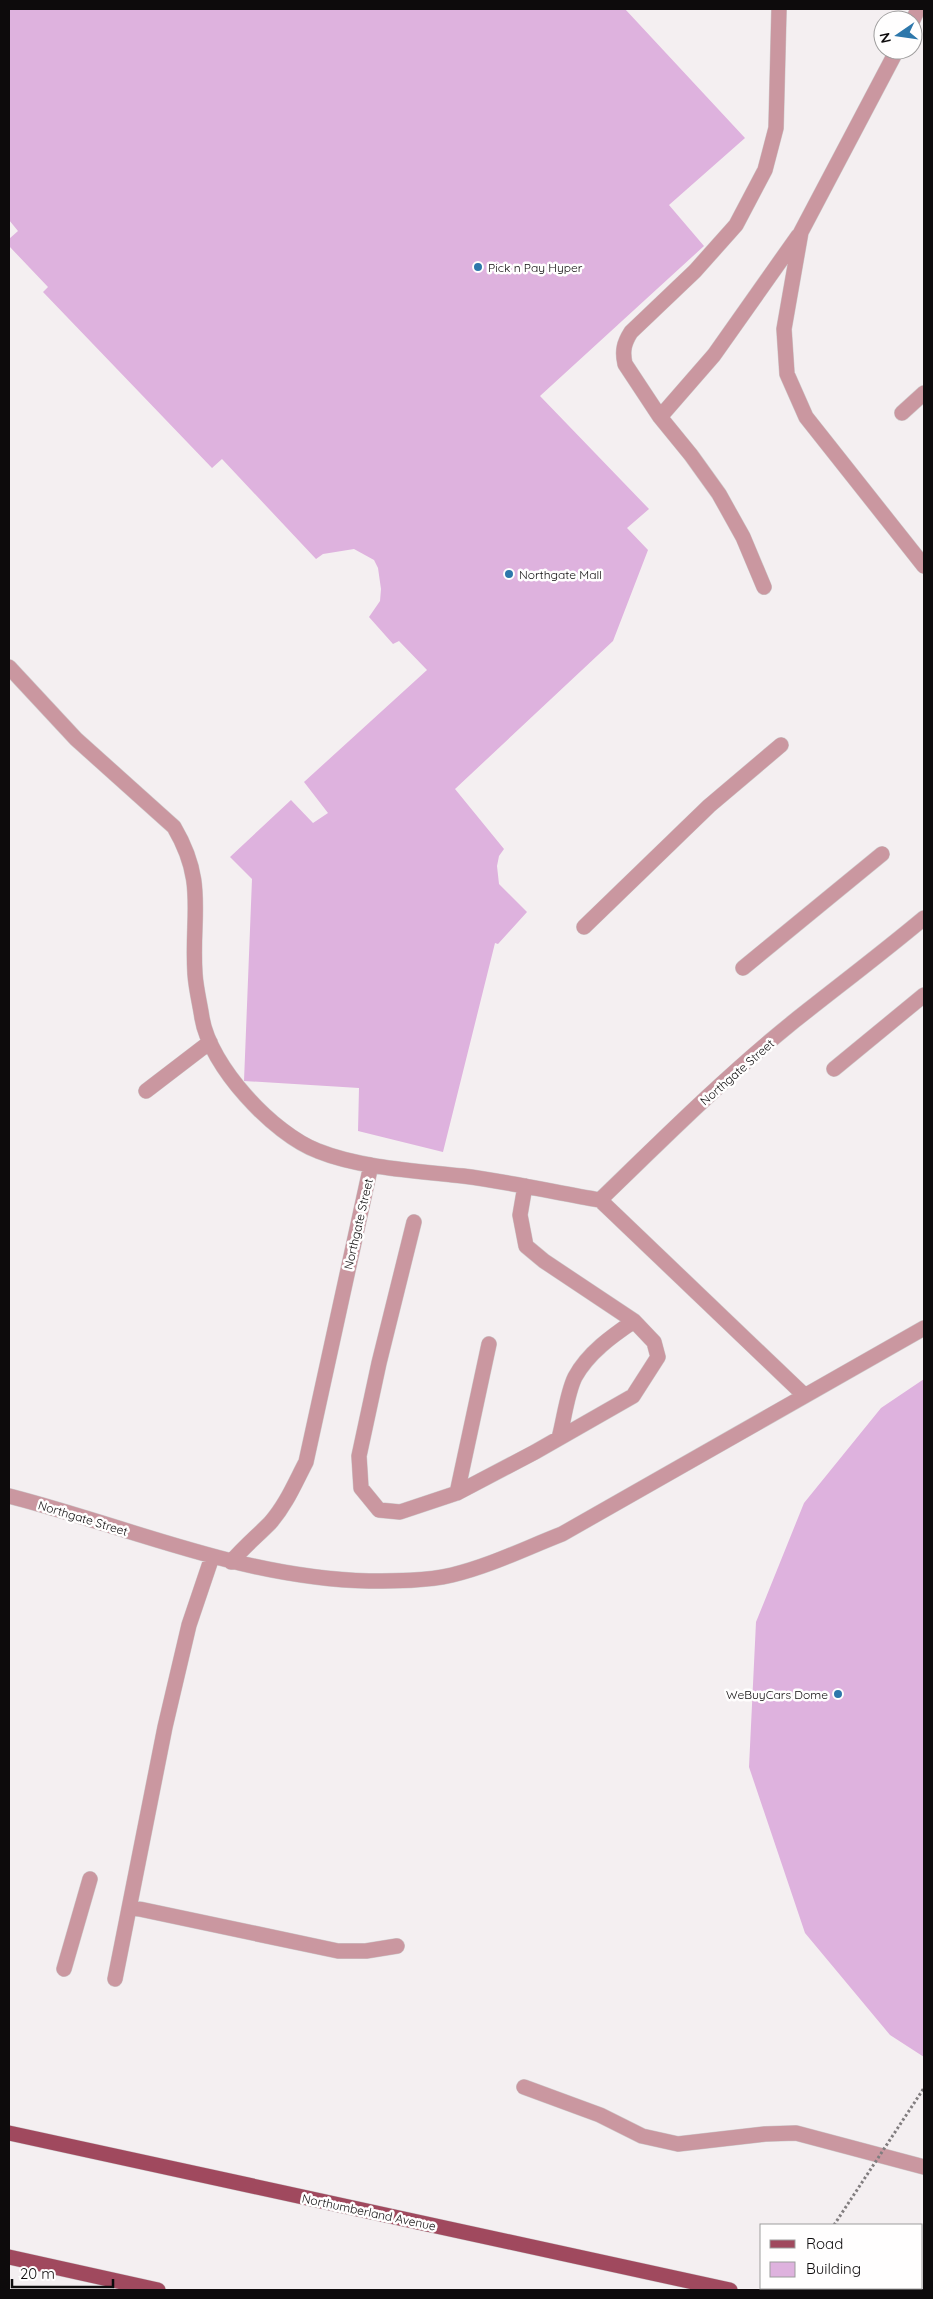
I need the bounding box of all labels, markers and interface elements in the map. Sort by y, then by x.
north arrow [873,10,923,60]
text: N [875,31,895,45]
place label: Pick n Pay Hyper [488,260,583,275]
marker: Pick n Pay Hyper [472,261,484,273]
place label: Northgate Mall [519,567,602,582]
marker: Northgate Mall [503,568,515,580]
street label: Northgate Street [697,1036,777,1108]
street label: Northgate Street [340,1177,376,1271]
street label: Northgate Street [36,1497,130,1539]
place label: WeBuyCars Dome [726,1687,828,1702]
marker: WeBuyCars Dome [832,1688,844,1700]
street label: Northumberland Avenue [301,2190,438,2234]
legend [760,2224,923,2289]
text: Road [806,2234,843,2253]
scale bar [12,2256,114,2288]
text: Building [806,2259,861,2278]
text: 20 m [20,2264,55,2283]

